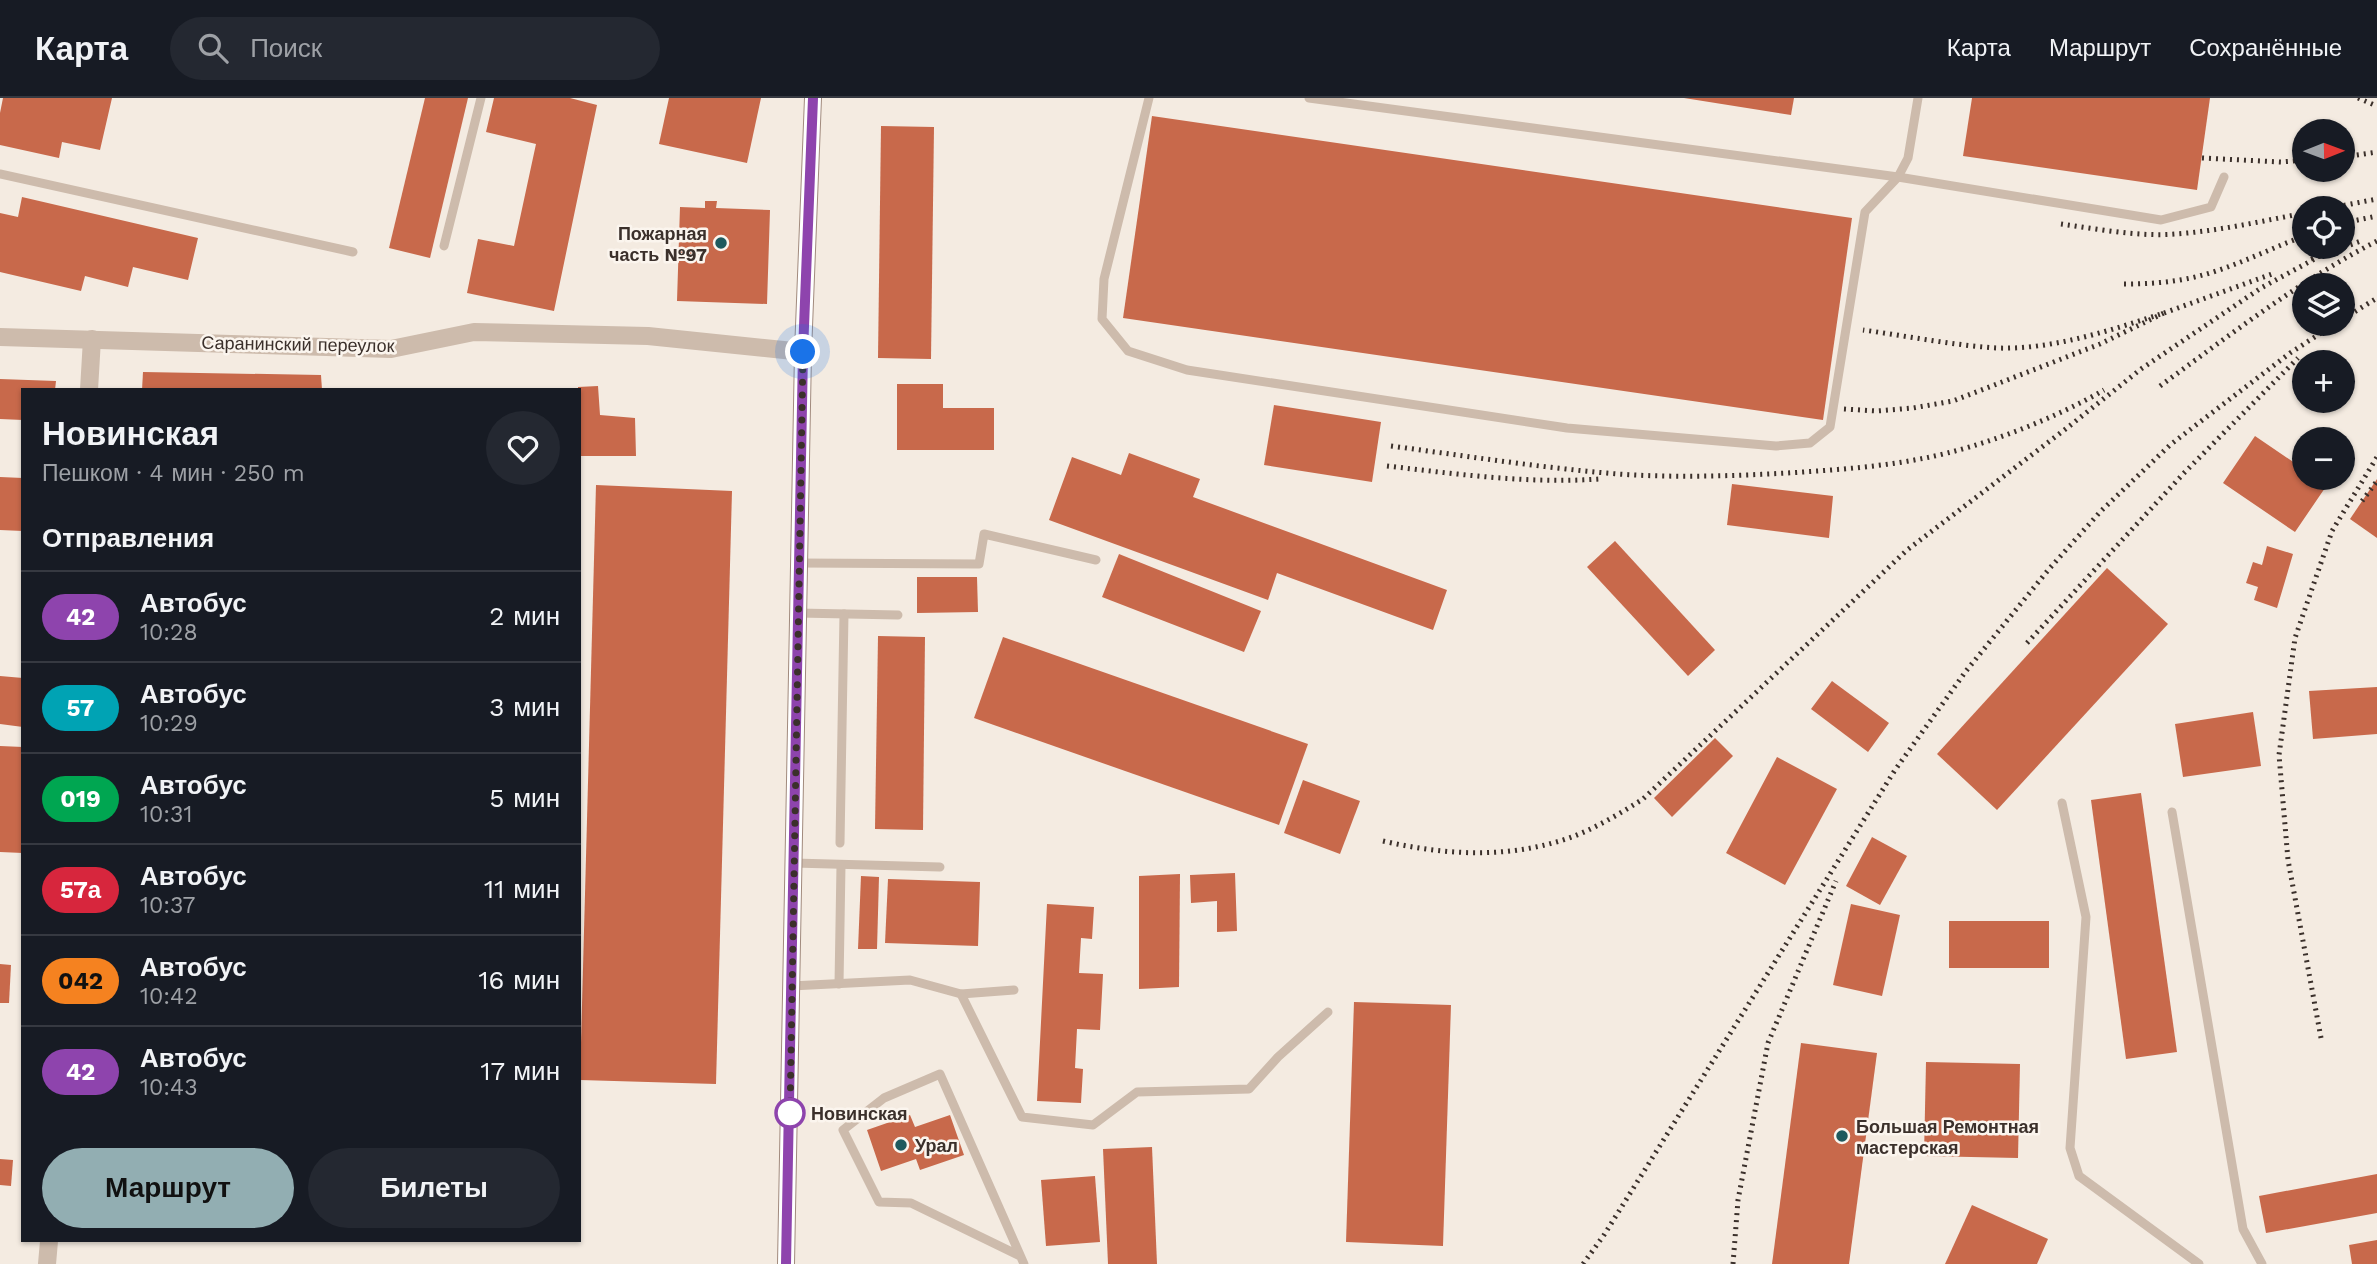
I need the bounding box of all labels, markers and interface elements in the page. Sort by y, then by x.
search box [170,17,660,80]
text: Карта [35,29,128,68]
icon: search [194,29,232,67]
text: Поиск [250,33,322,63]
text: Карта [1947,34,2011,62]
text: Маршрут [2049,34,2151,62]
text: Сохранённые [2189,34,2342,62]
north arrow [2292,119,2356,182]
map controls [2292,119,2355,490]
button: locate [2292,196,2355,259]
place label: Пожарная часть №97 [609,223,707,265]
marker: Пожарная часть №97 [713,235,729,251]
button: layers [2292,273,2355,336]
street label: Саранинский переулок [201,332,395,356]
your location [785,334,820,369]
button: + [2292,350,2355,413]
button: heart [486,411,560,485]
text: Новинская [42,414,219,453]
button: − [2292,427,2355,490]
text: Пешком · 4 мин · 250 m [42,460,305,487]
text: Отправления [42,523,214,553]
text: Автобус [140,588,247,618]
text: 2 мин [489,601,560,631]
text: 42 [66,603,95,631]
text: 10:28 [140,619,198,646]
text: Автобус [140,679,247,709]
text: 3 мин [489,692,560,722]
text: 57 [67,694,94,722]
text: 10:29 [140,710,198,737]
text: Автобус [140,770,247,800]
text: 5 мин [489,783,560,813]
text: 019 [60,785,101,813]
text: 10:31 [140,801,192,828]
text: Автобус [140,861,247,891]
text: 11 мин [484,874,560,904]
text: 57а [60,876,101,904]
text: 10:37 [140,892,195,919]
text: Автобус [140,952,247,982]
text: 16 мин [478,965,560,995]
text: 042 [58,967,103,995]
text: 10:42 [140,983,198,1010]
text: Автобус [140,1043,247,1073]
text: 17 мин [480,1056,560,1086]
text: 42 [66,1058,95,1086]
text: 10:43 [140,1074,198,1101]
marker: Новинская [775,1098,805,1128]
place label: Новинская [811,1103,908,1124]
place label: Большая Ремонтная мастерская [1856,1116,2039,1158]
marker: Большая Ремонтная мастерская [1834,1128,1850,1144]
place label: Урал [915,1135,958,1156]
marker: Урал [893,1137,909,1153]
button: Маршрут [42,1148,294,1228]
button: Билеты [308,1148,560,1228]

